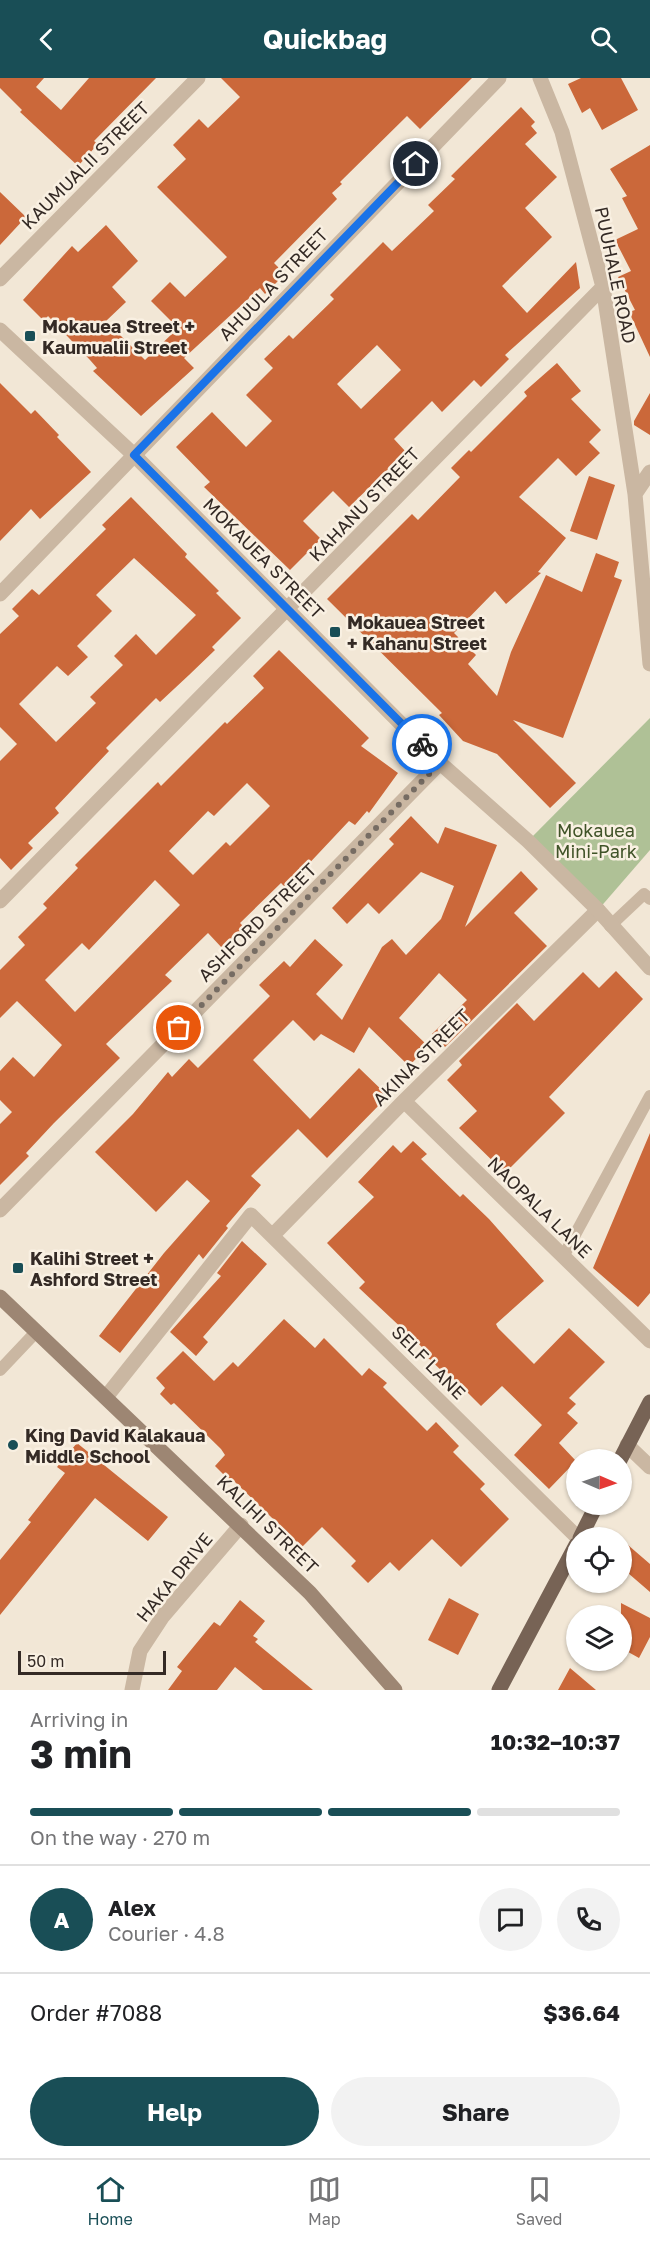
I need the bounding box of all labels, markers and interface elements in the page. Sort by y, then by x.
icon: back [30,23,63,56]
text: Quickbag [263,23,387,55]
icon: search [587,23,620,56]
street label: KAUMUALII STREET [17,97,153,233]
pin [390,138,441,189]
icon: home [399,147,432,180]
street label: PUUHALE ROAD [591,205,641,345]
street label: AHUULA STREET [214,223,332,345]
place label: Mokauea Street + Kaumualii Street [42,315,195,358]
marker: Mokauea Street + Kaumualii Street [23,329,37,343]
street label: KAHANU STREET [304,442,424,566]
street label: MOKAUEA STREET [199,493,329,623]
place label: Mokauea Street + Kahanu Street [347,611,487,654]
marker: Mokauea Street + Kahanu Street [328,625,342,639]
courier [392,714,452,774]
icon: bike [406,728,439,761]
park label: Mokauea Mini-Park [555,819,637,862]
street label: ASHFORD STREET [193,858,321,986]
pin [153,1002,204,1053]
street label: AKINA STREET [368,1004,474,1110]
icon: bag [162,1011,195,1044]
street label: NAOPALA LANE [483,1152,597,1262]
place label: Kalihi Street + Ashford Street [30,1247,157,1290]
marker: Kalihi Street + Ashford Street [11,1261,25,1275]
street label: SELF LANE [387,1320,471,1404]
place label: King David Kalakaua Middle School [25,1424,205,1467]
marker: King David Kalakaua Middle School [6,1438,20,1452]
north arrow [566,1449,632,1515]
map controls [566,1449,632,1671]
street label: KALIHI STREET [213,1470,323,1578]
button: locate [566,1527,632,1593]
street label: HAKA DRIVE [131,1528,217,1626]
button: layers [566,1605,632,1671]
scale bar [18,1648,166,1676]
text: 50 m [27,1651,64,1671]
text: Arriving in [30,1707,128,1731]
text: 10:32–10:37 [491,1728,620,1755]
text: 3 min [30,1730,132,1777]
text: On the way · 270 m [30,1825,210,1849]
button: chat [479,1888,542,1951]
button: phone [557,1888,620,1951]
text: Alex [108,1894,156,1921]
text: A [54,1906,69,1933]
text: Courier · 4.8 [108,1921,225,1945]
text: Order #7088 [30,1999,162,2026]
text: $36.64 [543,1999,620,2026]
button: Help [30,2077,319,2146]
button: Share [331,2077,620,2146]
tab: Home [88,2173,133,2229]
tab: Map [308,2173,341,2229]
tab: Saved [516,2173,562,2229]

